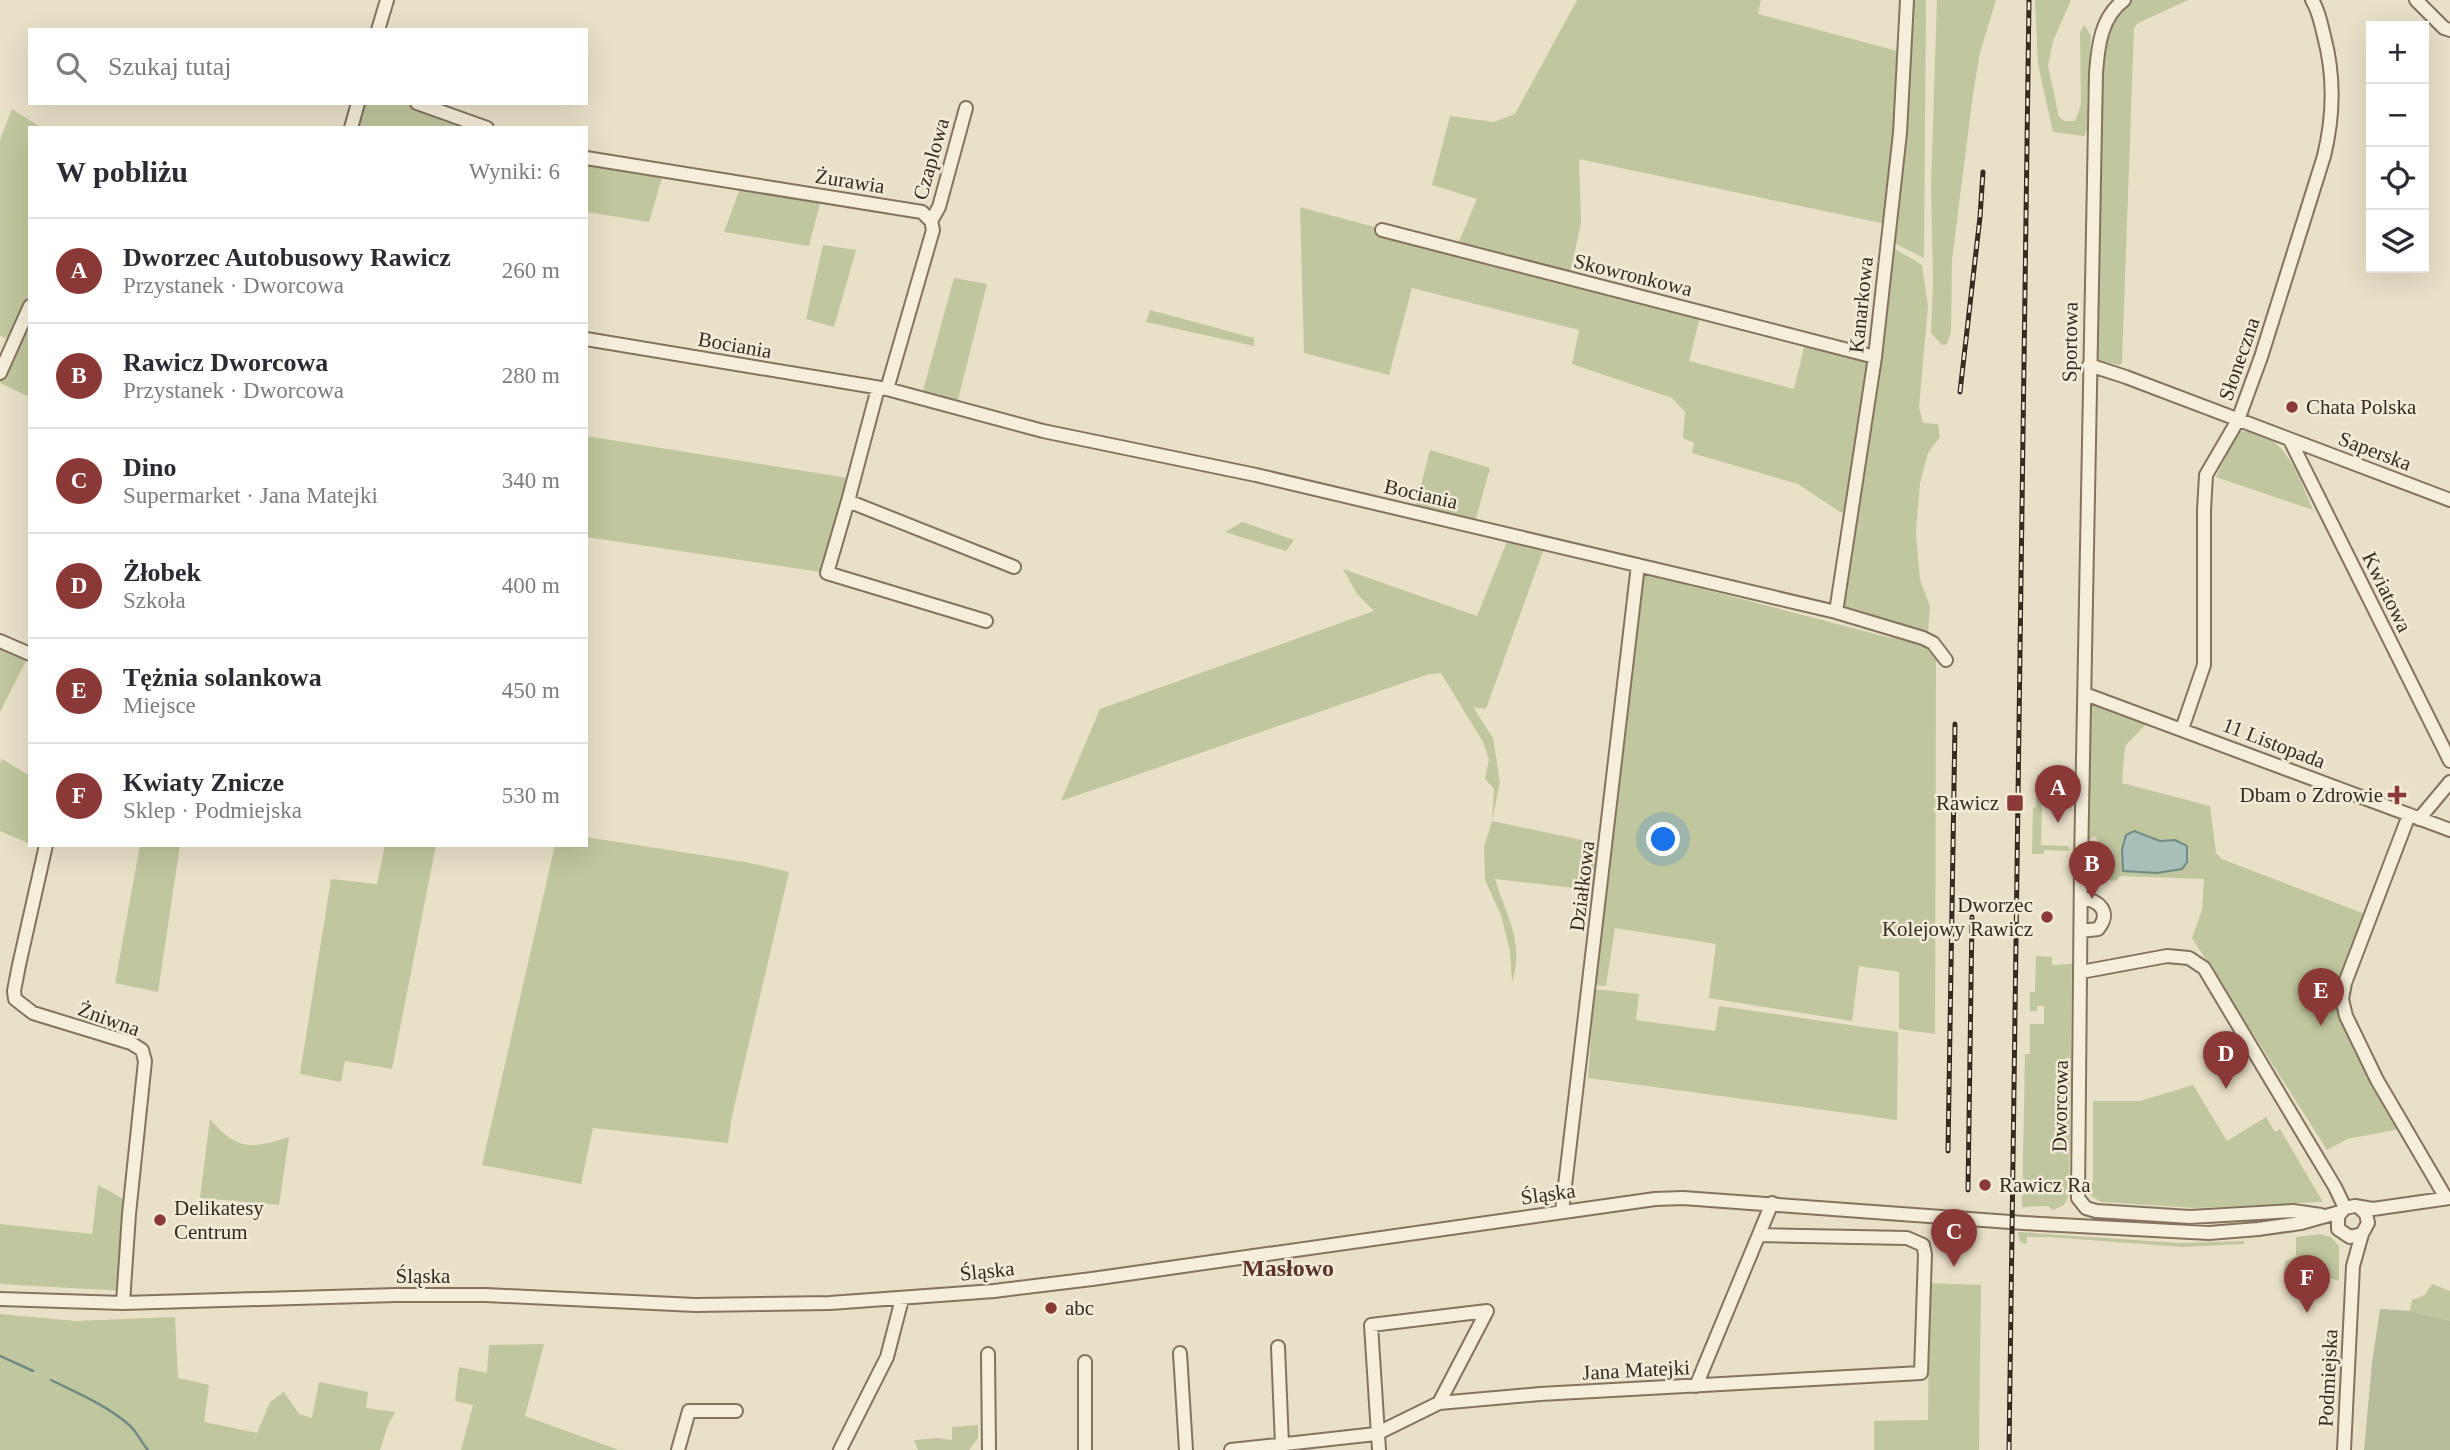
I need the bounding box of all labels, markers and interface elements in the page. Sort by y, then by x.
map controls [2366,21,2429,273]
button: + [2366,21,2429,84]
search box [28,28,588,105]
icon: search [52,48,90,86]
text: Szukaj tutaj [108,52,231,81]
button: − [2366,84,2429,147]
street label: Czaplowa [908,115,954,203]
button: locate [2366,147,2429,210]
text: W pobliżu [56,155,188,188]
text: Wyniki: 6 [469,159,560,184]
street label: Żurawia [814,164,887,198]
button: layers [2366,210,2429,273]
text: Dworzec Autobusowy Rawicz [123,243,451,272]
street label: Skowronkowa [1571,249,1695,301]
street label: Kanarkowa [1844,255,1878,354]
text: A [71,258,87,283]
text: 260 m [502,258,560,283]
text: Przystanek · Dworcowa [123,273,344,298]
street label: Sportowa [2057,301,2083,382]
street label: Słoneczna [2214,314,2265,404]
street label: Bociania [696,327,775,363]
text: Rawicz Dworcowa [123,348,328,377]
text: B [71,363,87,388]
text: 280 m [502,363,560,388]
text: Przystanek · Dworcowa [123,378,344,403]
place label: Chata Polska [2306,395,2417,419]
marker: Chata Polska [2284,399,2300,415]
street label: Saperska [2335,426,2415,476]
text: Dino [123,453,176,482]
text: C [71,468,87,493]
text: 340 m [502,468,560,493]
street label: Bociania [1382,474,1461,514]
text: Supermarket · Jana Matejki [123,483,378,508]
street label: Kwiatowa [2357,548,2417,637]
text: Żłobek [123,558,201,587]
text: D [71,573,87,598]
text: 400 m [502,573,560,598]
text: Szkoła [123,588,186,613]
text: Tężnia solankowa [123,663,322,692]
text: E [71,678,87,703]
text: 450 m [502,678,560,703]
text: Miejsce [123,693,196,718]
street label: 11 Listopada [2219,712,2329,774]
pin: A [2035,765,2081,823]
text: Kwiaty Znicze [123,768,284,797]
text: F [72,783,86,808]
text: 530 m [502,783,560,808]
place label: Dbam o Zdrowie [2240,783,2383,807]
marker: Dbam o Zdrowie [2389,787,2405,803]
place label: Rawicz [1936,791,1999,815]
marker: Rawicz [2005,793,2025,813]
text: Sklep · Podmiejska [123,798,302,823]
your location [1646,822,1680,856]
street label: Działkowa [1565,839,1600,933]
pin: B [2069,841,2115,899]
place label: Dworzec Kolejowy Rawicz [1882,893,2033,941]
marker: Dworzec Kolejowy Rawicz [2039,909,2055,925]
pin: E [2298,968,2344,1026]
street label: Żniwna [75,997,144,1041]
pin: D [2203,1031,2249,1089]
street label: Dworcowa [2047,1059,2073,1152]
place label: Rawicz Ra [1999,1173,2091,1197]
marker: Rawicz Ra [1977,1177,1993,1193]
street label: Śląska [1519,1178,1577,1210]
place label: Delikatesy Centrum [174,1196,264,1244]
pin: C [1931,1209,1977,1267]
marker: Delikatesy Centrum [152,1212,168,1228]
district label: Masłowo [1242,1255,1334,1281]
pin: F [2284,1255,2330,1313]
street label: Śląska [958,1256,1016,1286]
street label: Śląska [396,1264,451,1288]
place label: abc [1065,1296,1094,1320]
marker: abc [1043,1300,1059,1316]
street label: Podmiejska [2313,1328,2343,1428]
street label: Jana Matejki [1582,1355,1691,1385]

